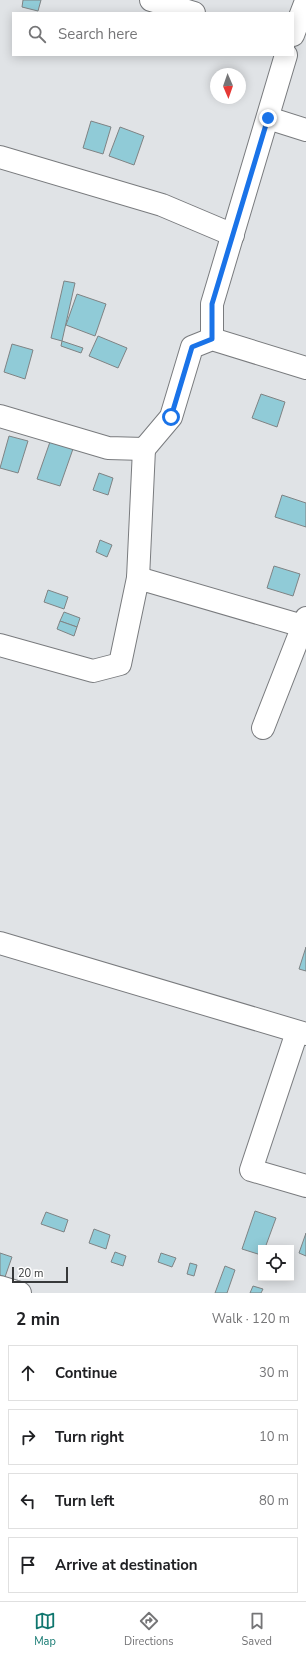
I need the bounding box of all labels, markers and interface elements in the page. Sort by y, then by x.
search box [12,12,294,56]
icon: search [26,23,48,45]
text: Search here [58,24,138,44]
north arrow [210,68,246,104]
route end [259,109,277,127]
route start [162,408,180,426]
map controls [258,1245,294,1281]
button: locate [258,1245,294,1281]
scale bar [12,1265,68,1284]
text: 20 m [18,1266,43,1281]
text: 2 min [16,1308,60,1331]
text: Walk · 120 m [212,1310,290,1328]
icon: ahead [17,1362,39,1384]
text: Continue [55,1363,117,1383]
text: 30 m [259,1364,289,1382]
icon: right [17,1426,39,1448]
text: Turn right [55,1427,124,1447]
text: 10 m [259,1428,289,1446]
icon: left [17,1490,39,1512]
text: Turn left [55,1491,114,1511]
text: 80 m [259,1492,289,1510]
icon: arrive [17,1554,39,1576]
text: Arrive at destination [55,1555,198,1575]
tab: Map [34,1610,56,1649]
tab: Directions [124,1610,174,1649]
tab: Saved [242,1610,272,1649]

